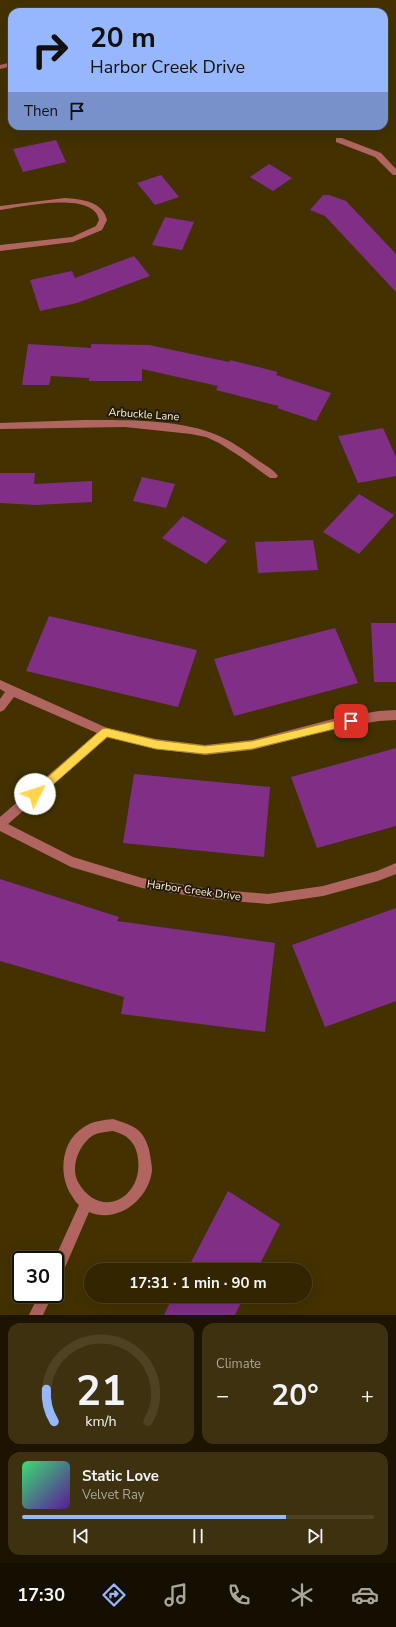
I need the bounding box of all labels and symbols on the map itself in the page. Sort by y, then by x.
street label: Arbuckle Lane [108,405,180,424]
pin [334,704,368,738]
position arrow [14,773,56,815]
street label: Harbor Creek Drive [146,876,242,905]
speed limit sign: 30 [12,1251,64,1303]

